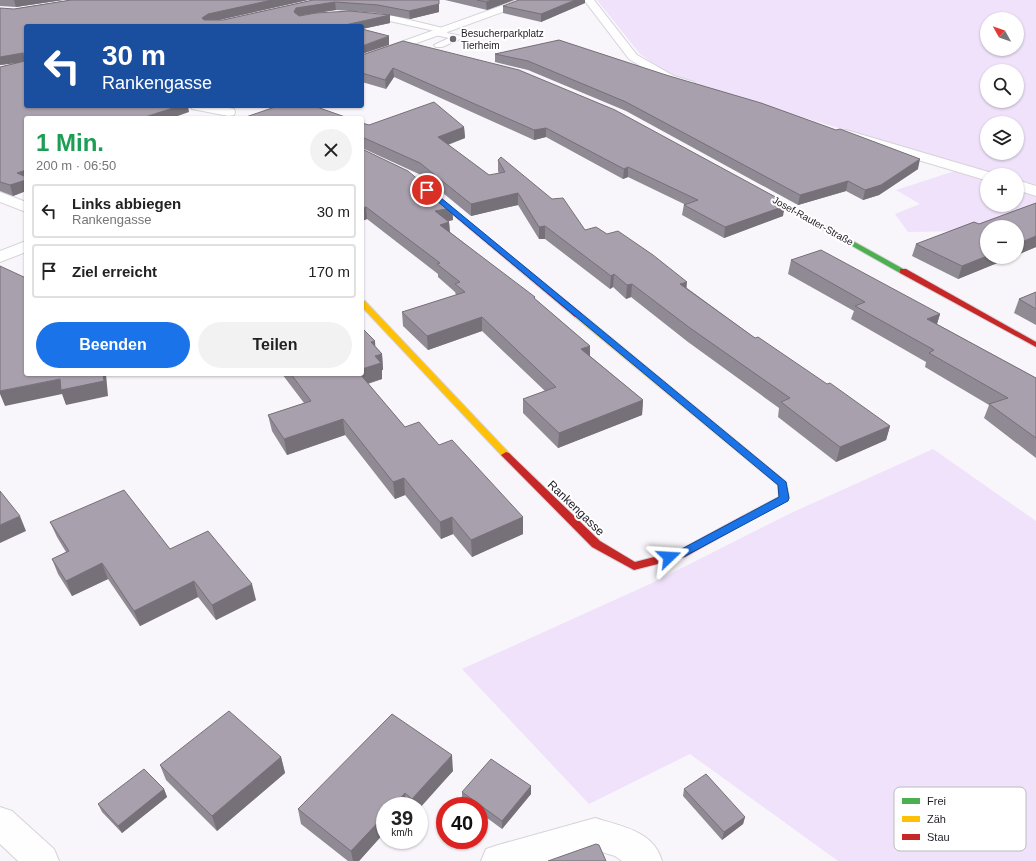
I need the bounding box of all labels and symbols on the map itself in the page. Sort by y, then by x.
north arrow [980,12,1024,56]
place label: Besucherparkplatz Tierheim [461,28,544,51]
marker: Besucherparkplatz Tierheim [448,34,458,44]
pin [410,173,444,207]
street label: Josef-Rauter-Straße [771,194,856,248]
street label: Rankengasse [545,477,607,539]
position arrow [648,536,690,578]
legend [894,787,1026,851]
text: Frei [927,795,946,807]
speed limit sign: 40 [436,797,488,849]
text: Zäh [927,813,946,825]
text: Stau [927,831,950,843]

